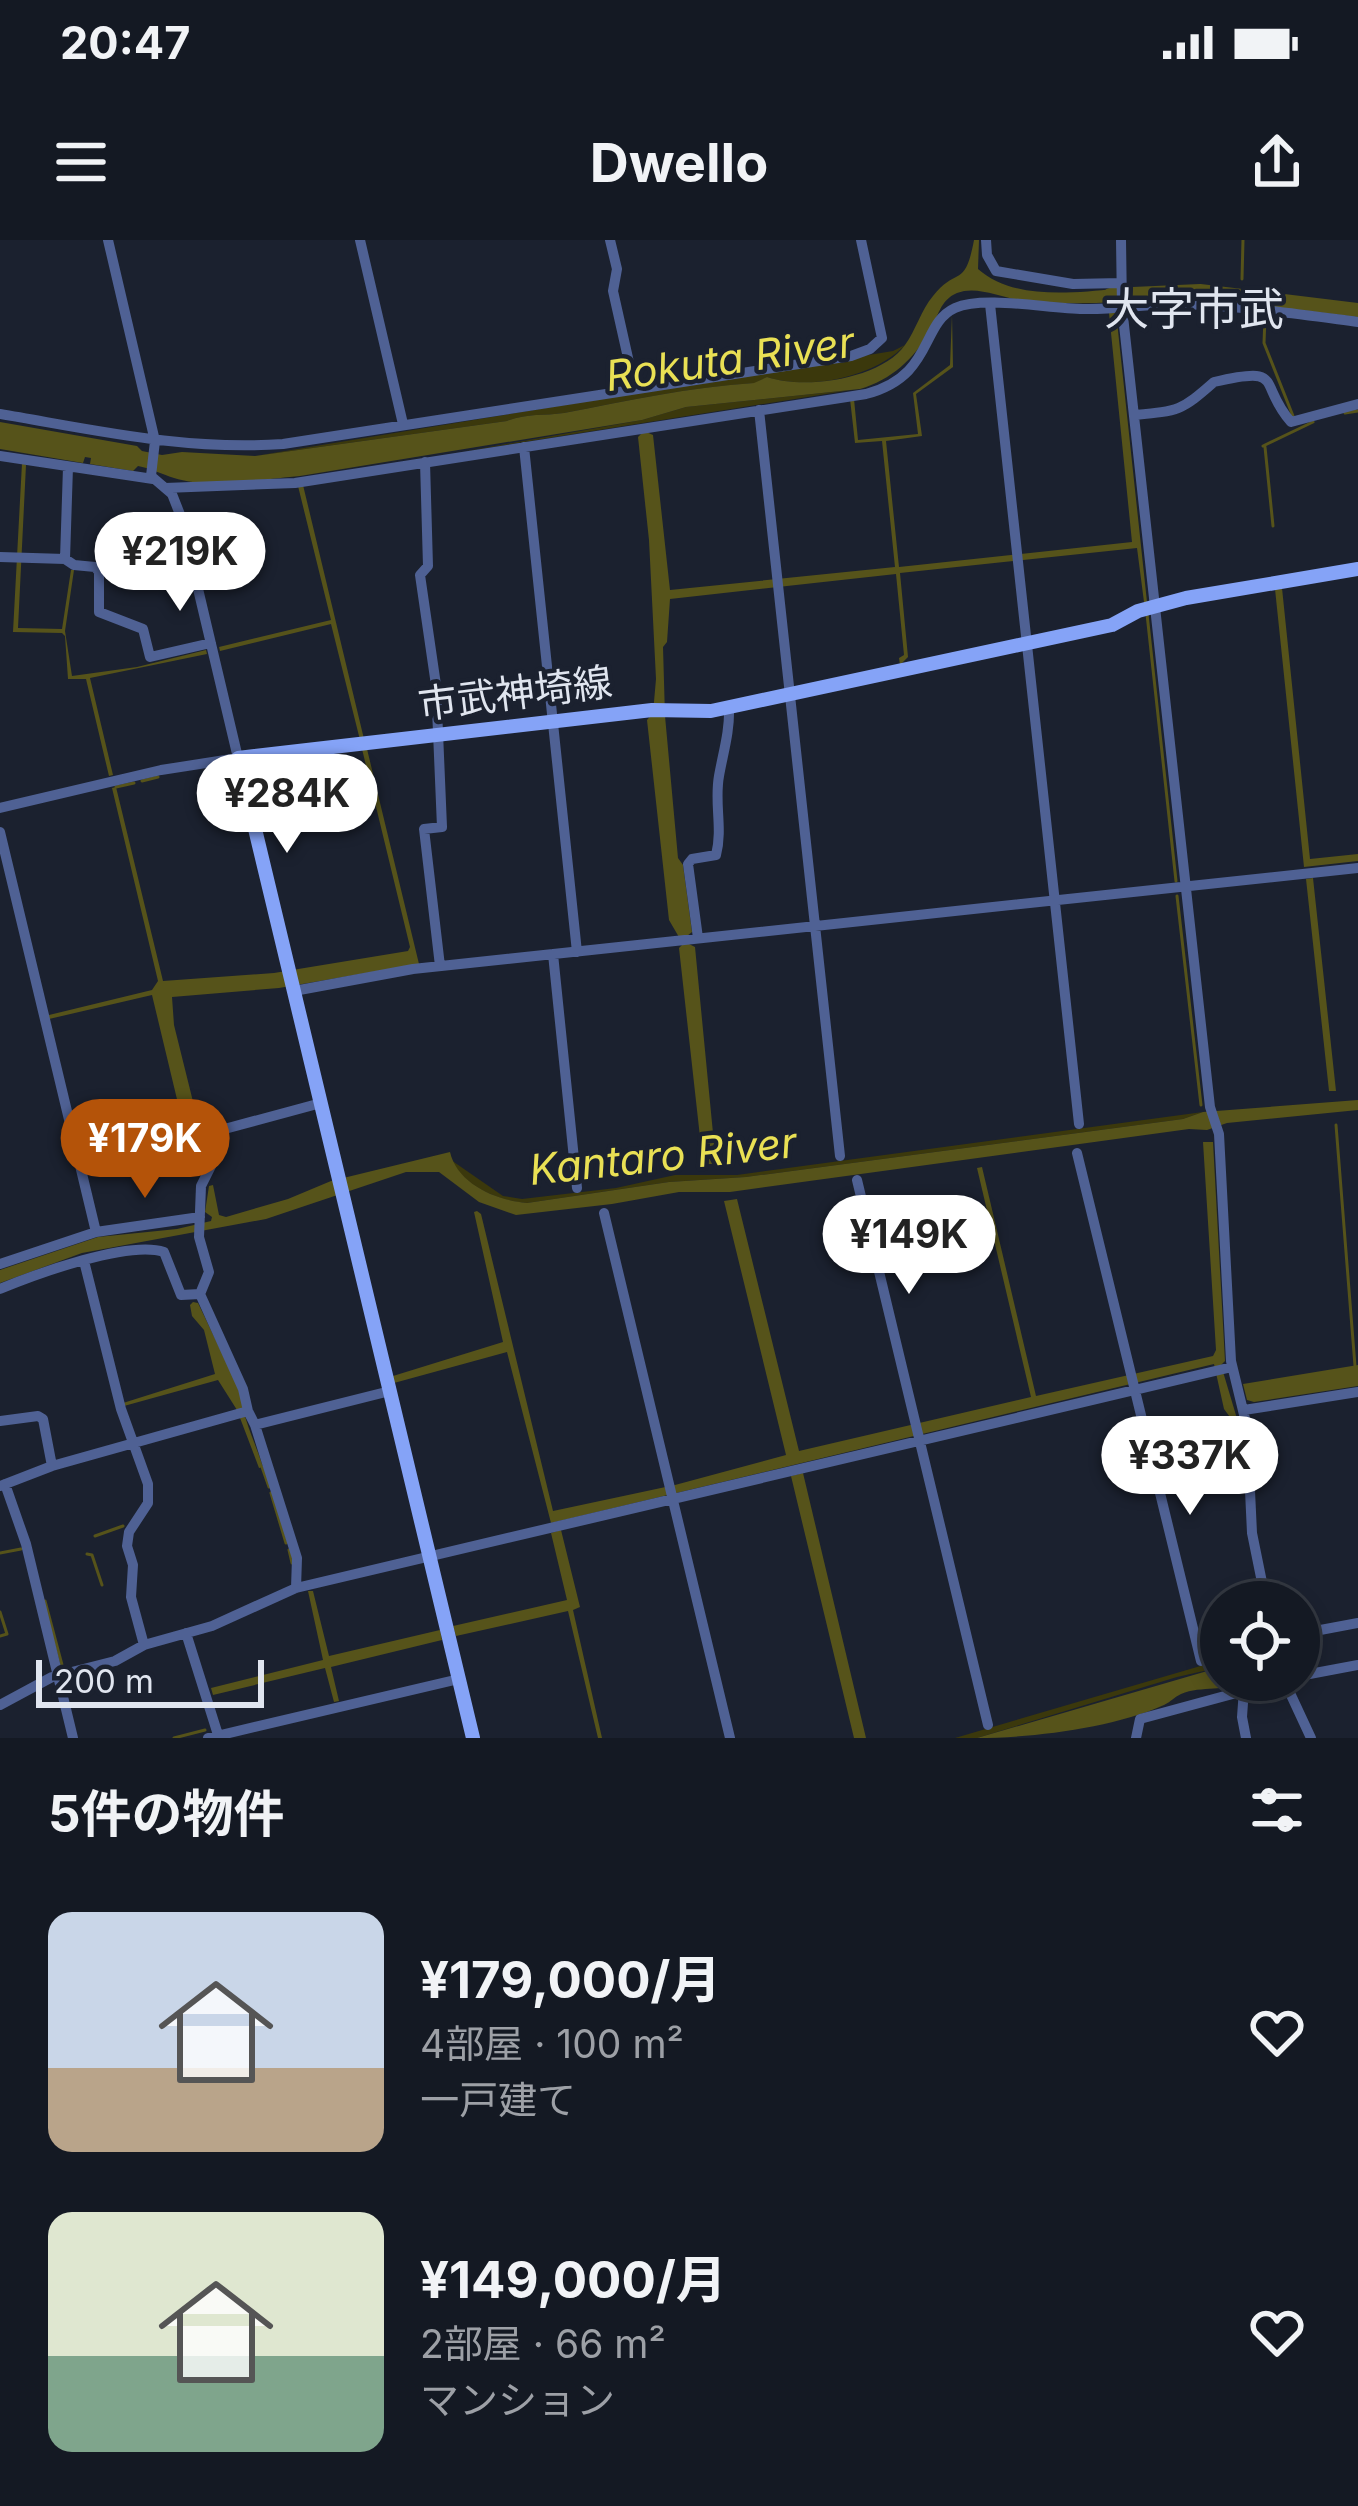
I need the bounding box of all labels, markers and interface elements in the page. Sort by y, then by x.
text: 20:47 [60,15,190,70]
icon: menu [48,129,114,195]
icon: share [1244,129,1310,195]
text: Dwello [590,130,768,195]
district label: 大字市武 [1104,281,1284,336]
water label: Rokuta River [602,316,859,401]
pin: ¥219K [96,512,264,614]
text: ¥219K [122,527,239,574]
street label: 市武神埼線 [415,657,615,728]
pin: ¥284K [203,754,371,856]
text: ¥284K [224,769,350,816]
pin: ¥179K [61,1099,229,1201]
text: ¥179K [88,1114,202,1161]
water label: Kantaro River [527,1116,800,1195]
pin: ¥149K [825,1195,993,1297]
text: ¥149K [850,1210,968,1257]
pin: ¥337K [1106,1416,1274,1518]
text: ¥337K [1128,1431,1252,1478]
map controls [1200,1581,1320,1701]
button: locate [1200,1581,1320,1701]
scale bar [36,1654,264,1707]
text: 200 m [54,1661,154,1701]
icon: filters [1244,1777,1310,1843]
text: 5件の物件 [48,1783,285,1844]
text: ¥179,000/月 [420,1949,721,2010]
icon: home [144,1960,288,2104]
icon: heart [1244,1999,1310,2065]
text: 4部屋 · 100 m² [420,2020,684,2067]
text: 一戸建て [420,2076,576,2123]
text: ¥149,000/月 [420,2249,727,2310]
icon: home [144,2260,288,2404]
icon: heart [1244,2299,1310,2365]
text: 2部屋 · 66 m² [420,2320,666,2367]
text: マンション [420,2376,615,2423]

